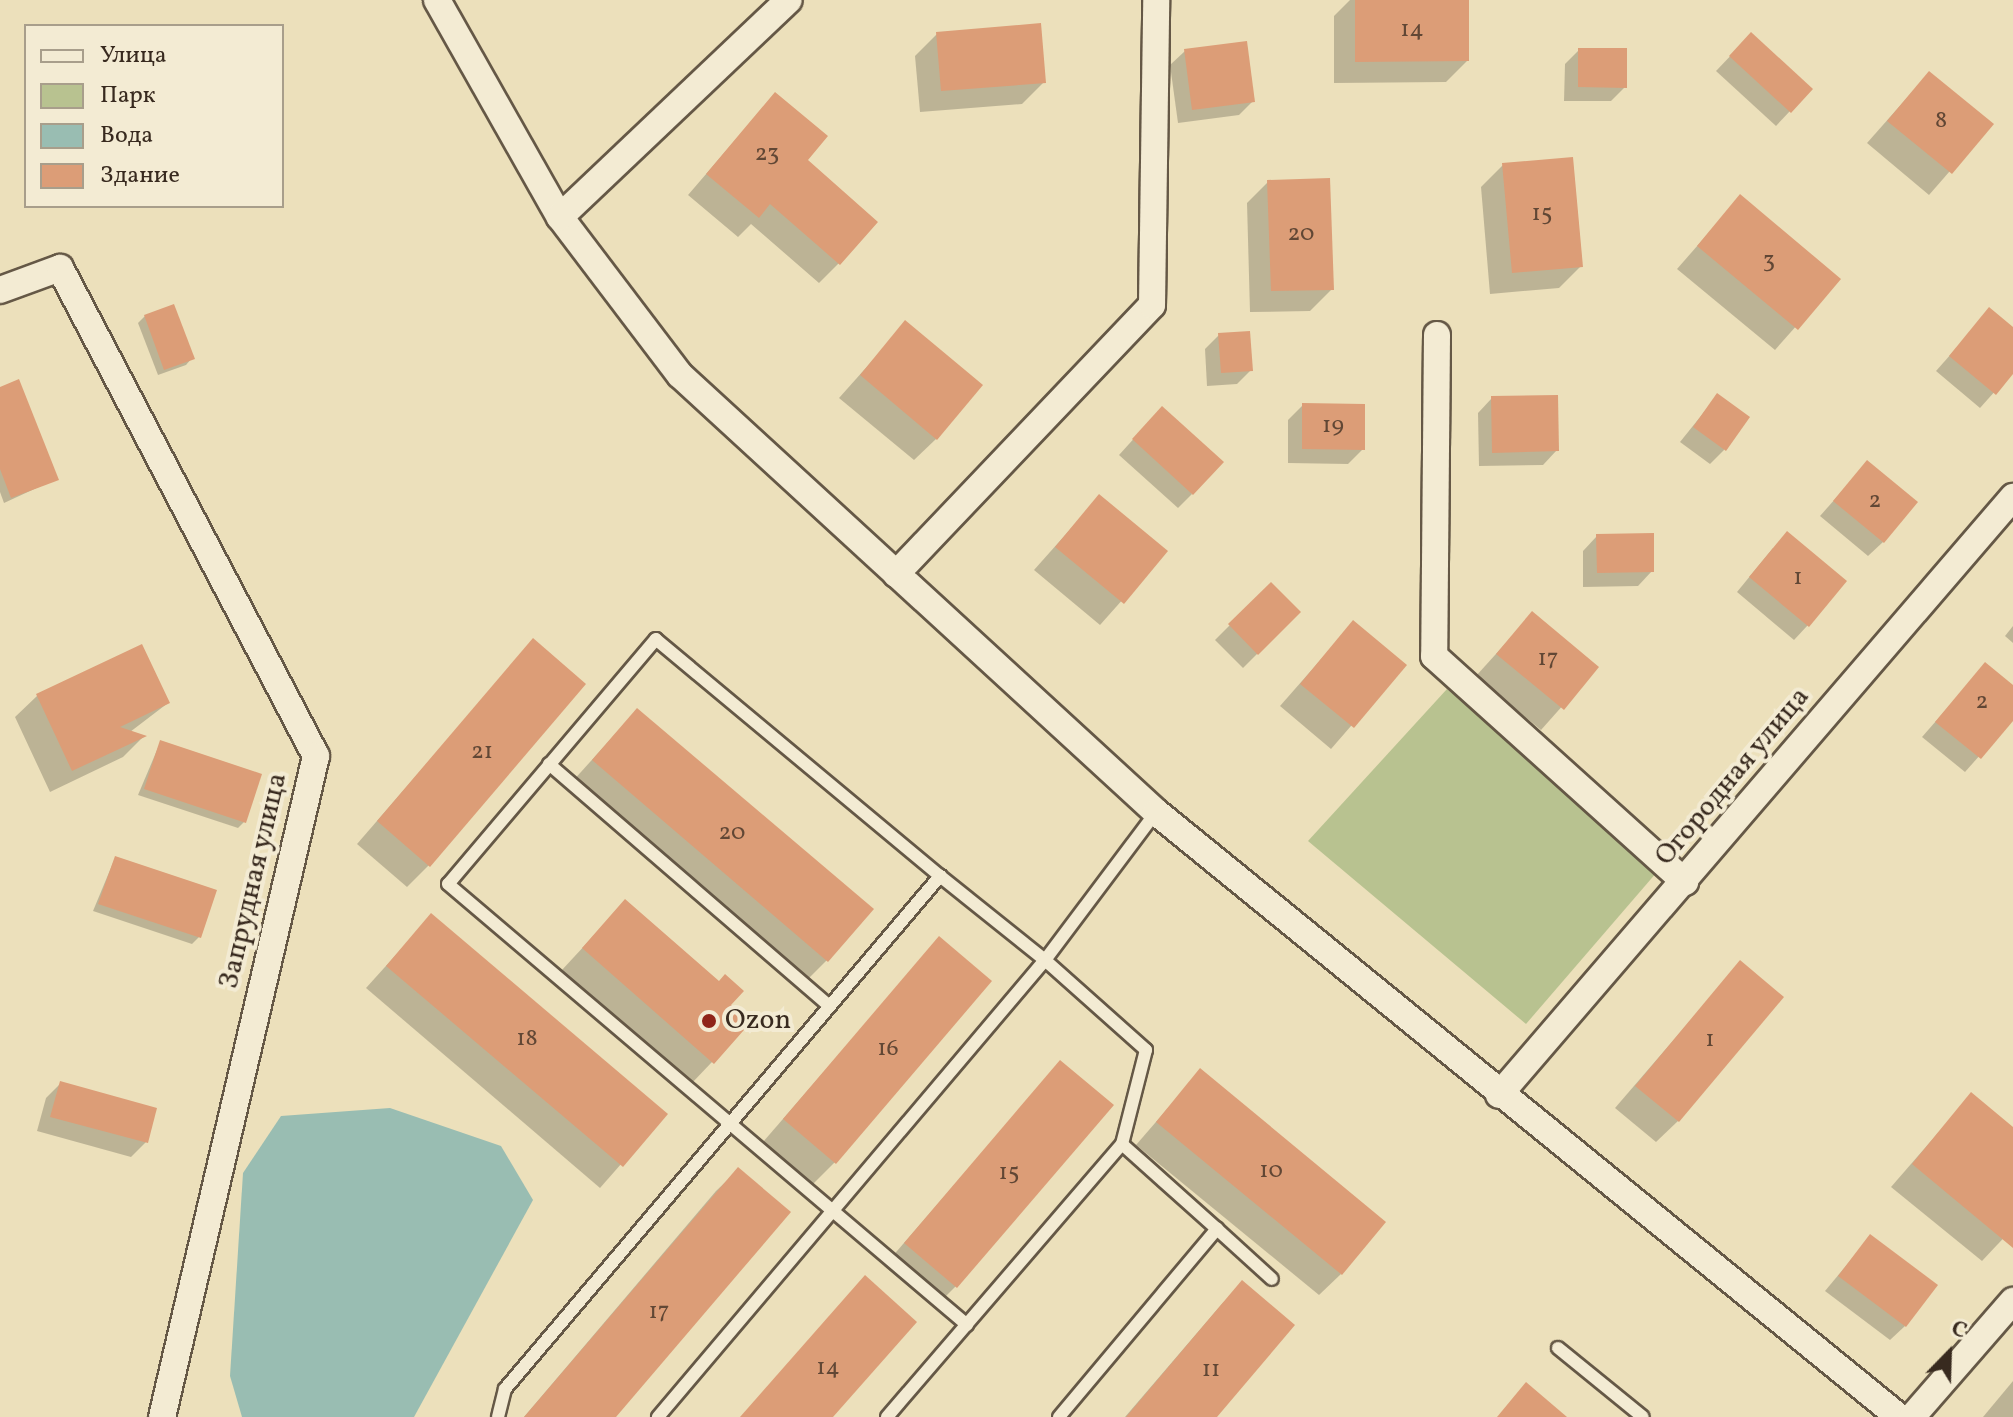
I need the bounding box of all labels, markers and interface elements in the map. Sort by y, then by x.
house number: 14 [1400,17,1424,45]
legend [24,24,284,208]
text: Улица [100,39,167,73]
text: Парк [100,79,156,113]
house number: 8 [1935,108,1947,136]
text: Вода [100,119,153,153]
house number: 23 [755,141,779,169]
text: Здание [100,159,180,193]
house number: 15 [1532,201,1552,229]
house number: 20 [1287,221,1315,249]
house number: 3 [1763,248,1775,276]
house number: 19 [1322,413,1344,441]
house number: 2 [1869,488,1881,516]
house number: 1 [1793,565,1803,593]
house number: 17 [1538,646,1558,674]
street label: Огородная улица [1648,681,1818,873]
house number: 2 [1976,689,1988,717]
house number: 21 [471,739,493,767]
street label: Запрудная улица [213,769,295,993]
house number: 20 [718,820,746,848]
place label: Ozon [725,1004,791,1038]
marker: Ozon [700,1012,718,1030]
house number: 18 [516,1026,538,1054]
house number: 1 [1705,1027,1715,1055]
house number: 16 [877,1036,899,1064]
house number: 10 [1259,1158,1283,1186]
house number: 15 [999,1160,1019,1188]
house number: 17 [649,1299,669,1327]
north arrow [1909,1313,1989,1393]
text: С [1946,1313,1971,1347]
house number: 14 [816,1355,840,1383]
house number: 11 [1202,1357,1220,1385]

